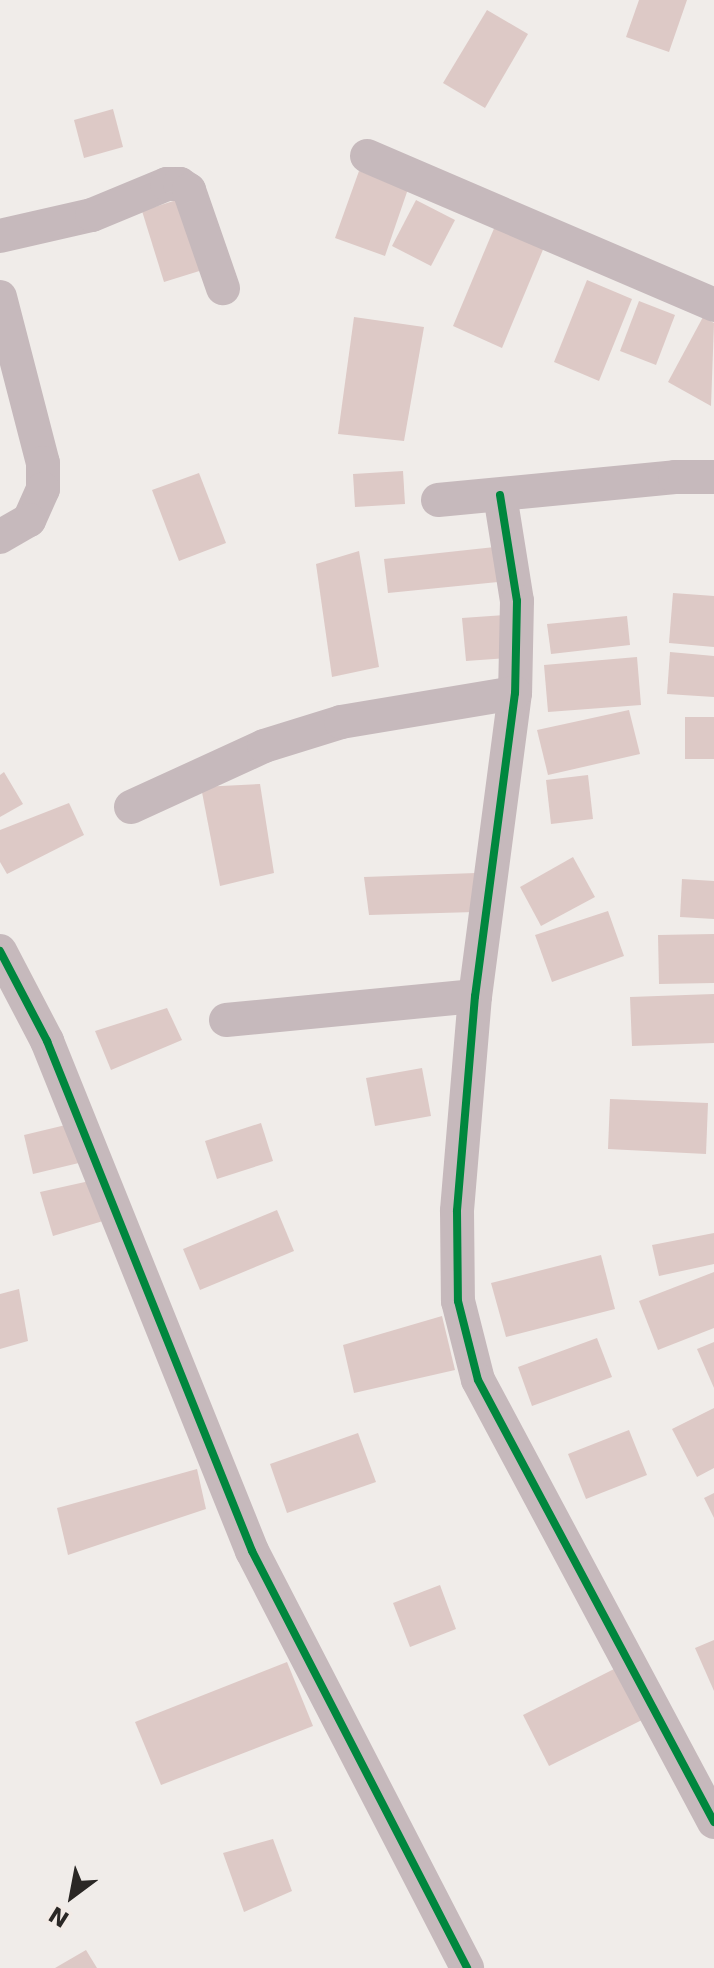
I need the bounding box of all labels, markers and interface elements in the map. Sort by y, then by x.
north arrow [32,1856,112,1936]
text: N [45,1901,73,1932]

